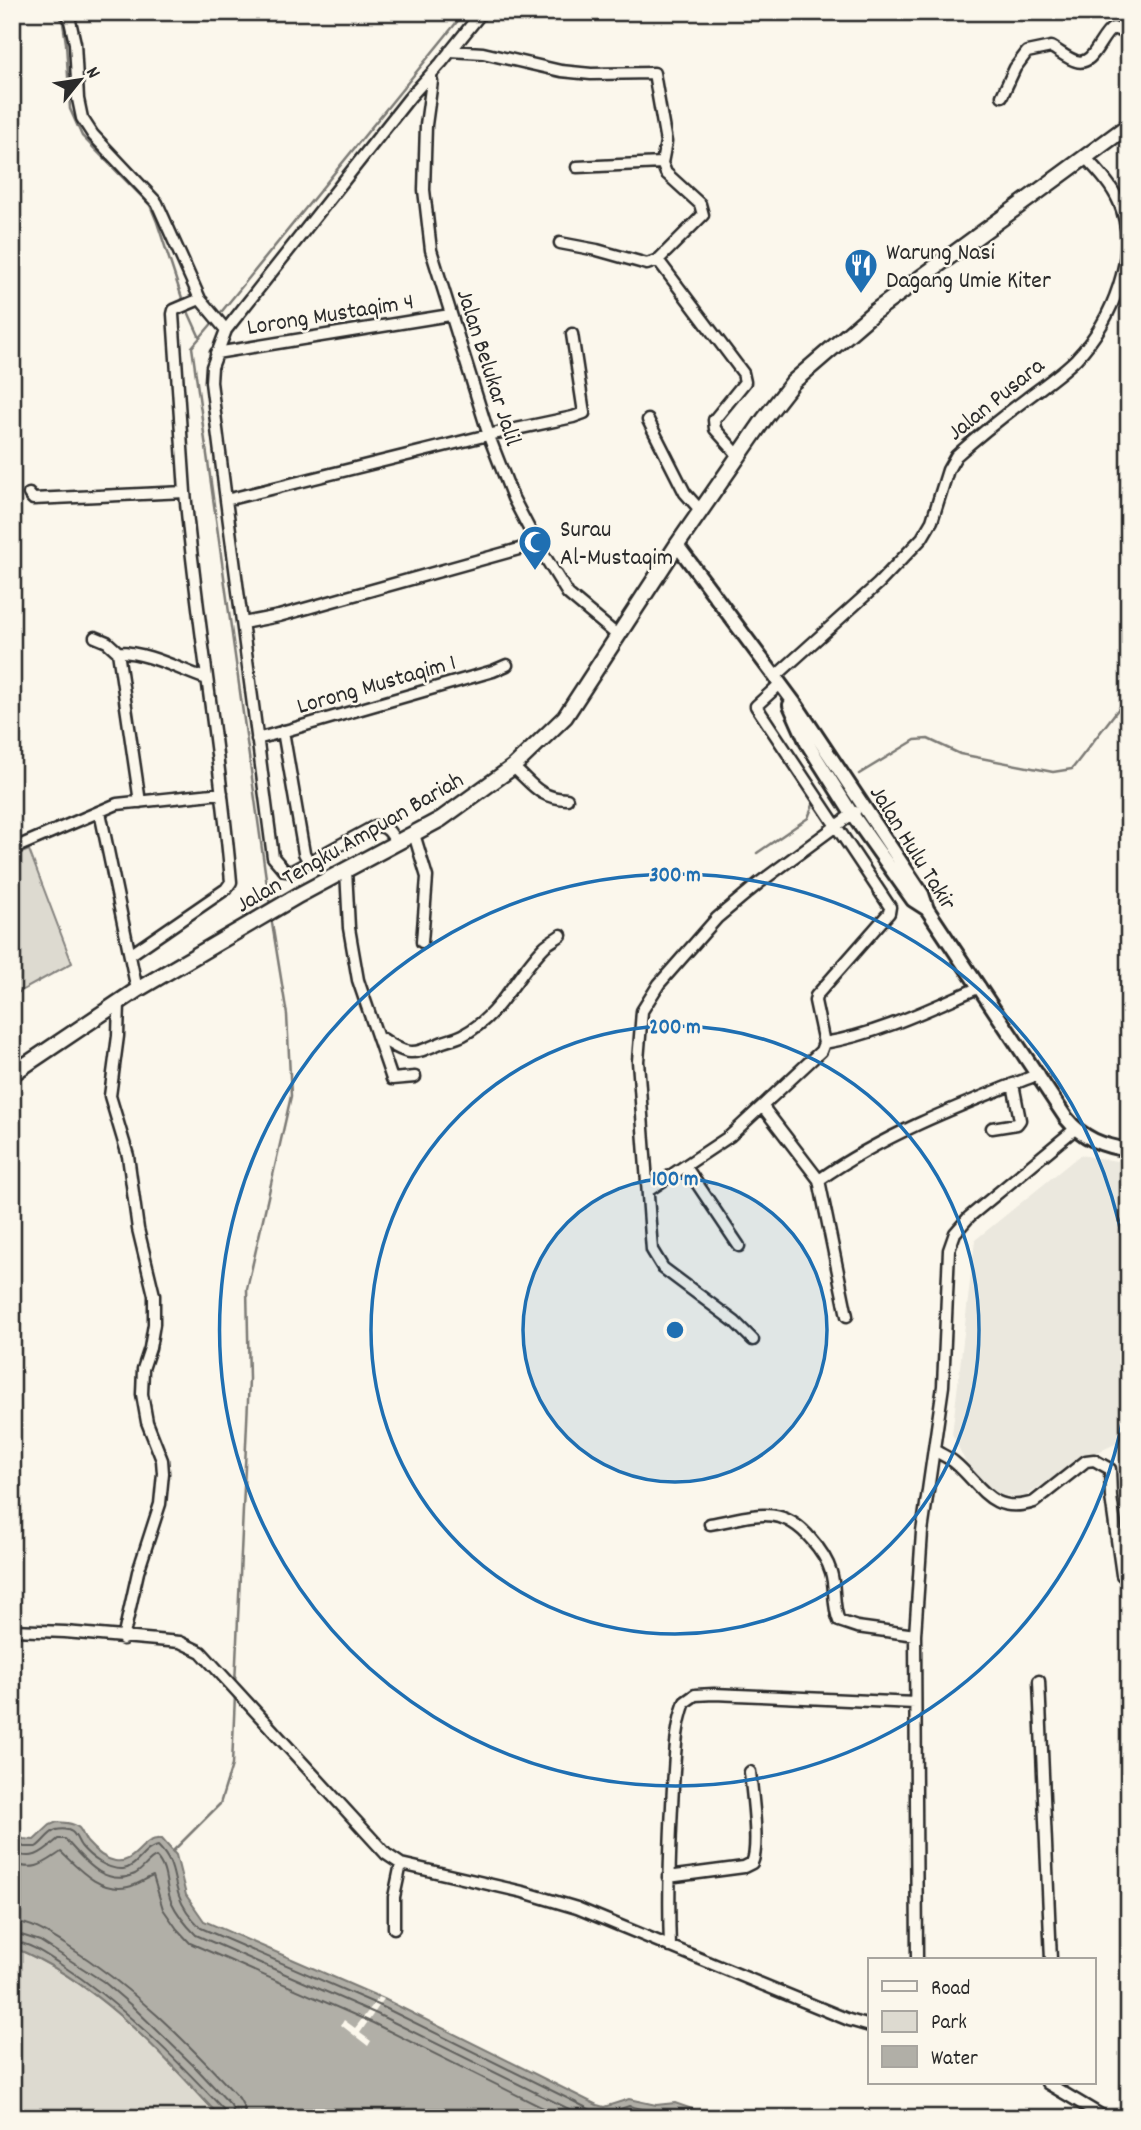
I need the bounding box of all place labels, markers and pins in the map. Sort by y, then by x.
place label: Warung Nasi Dagang Umie Kiter [886,237,1051,299]
restaurant icon: Warung Nasi Dagang Umie Kiter [842,246,880,295]
place label: Surau Al-Mustaqim [560,514,673,576]
mosque icon: Surau Al-Mustaqim [516,523,554,572]
centre of rings [663,1318,687,1342]

